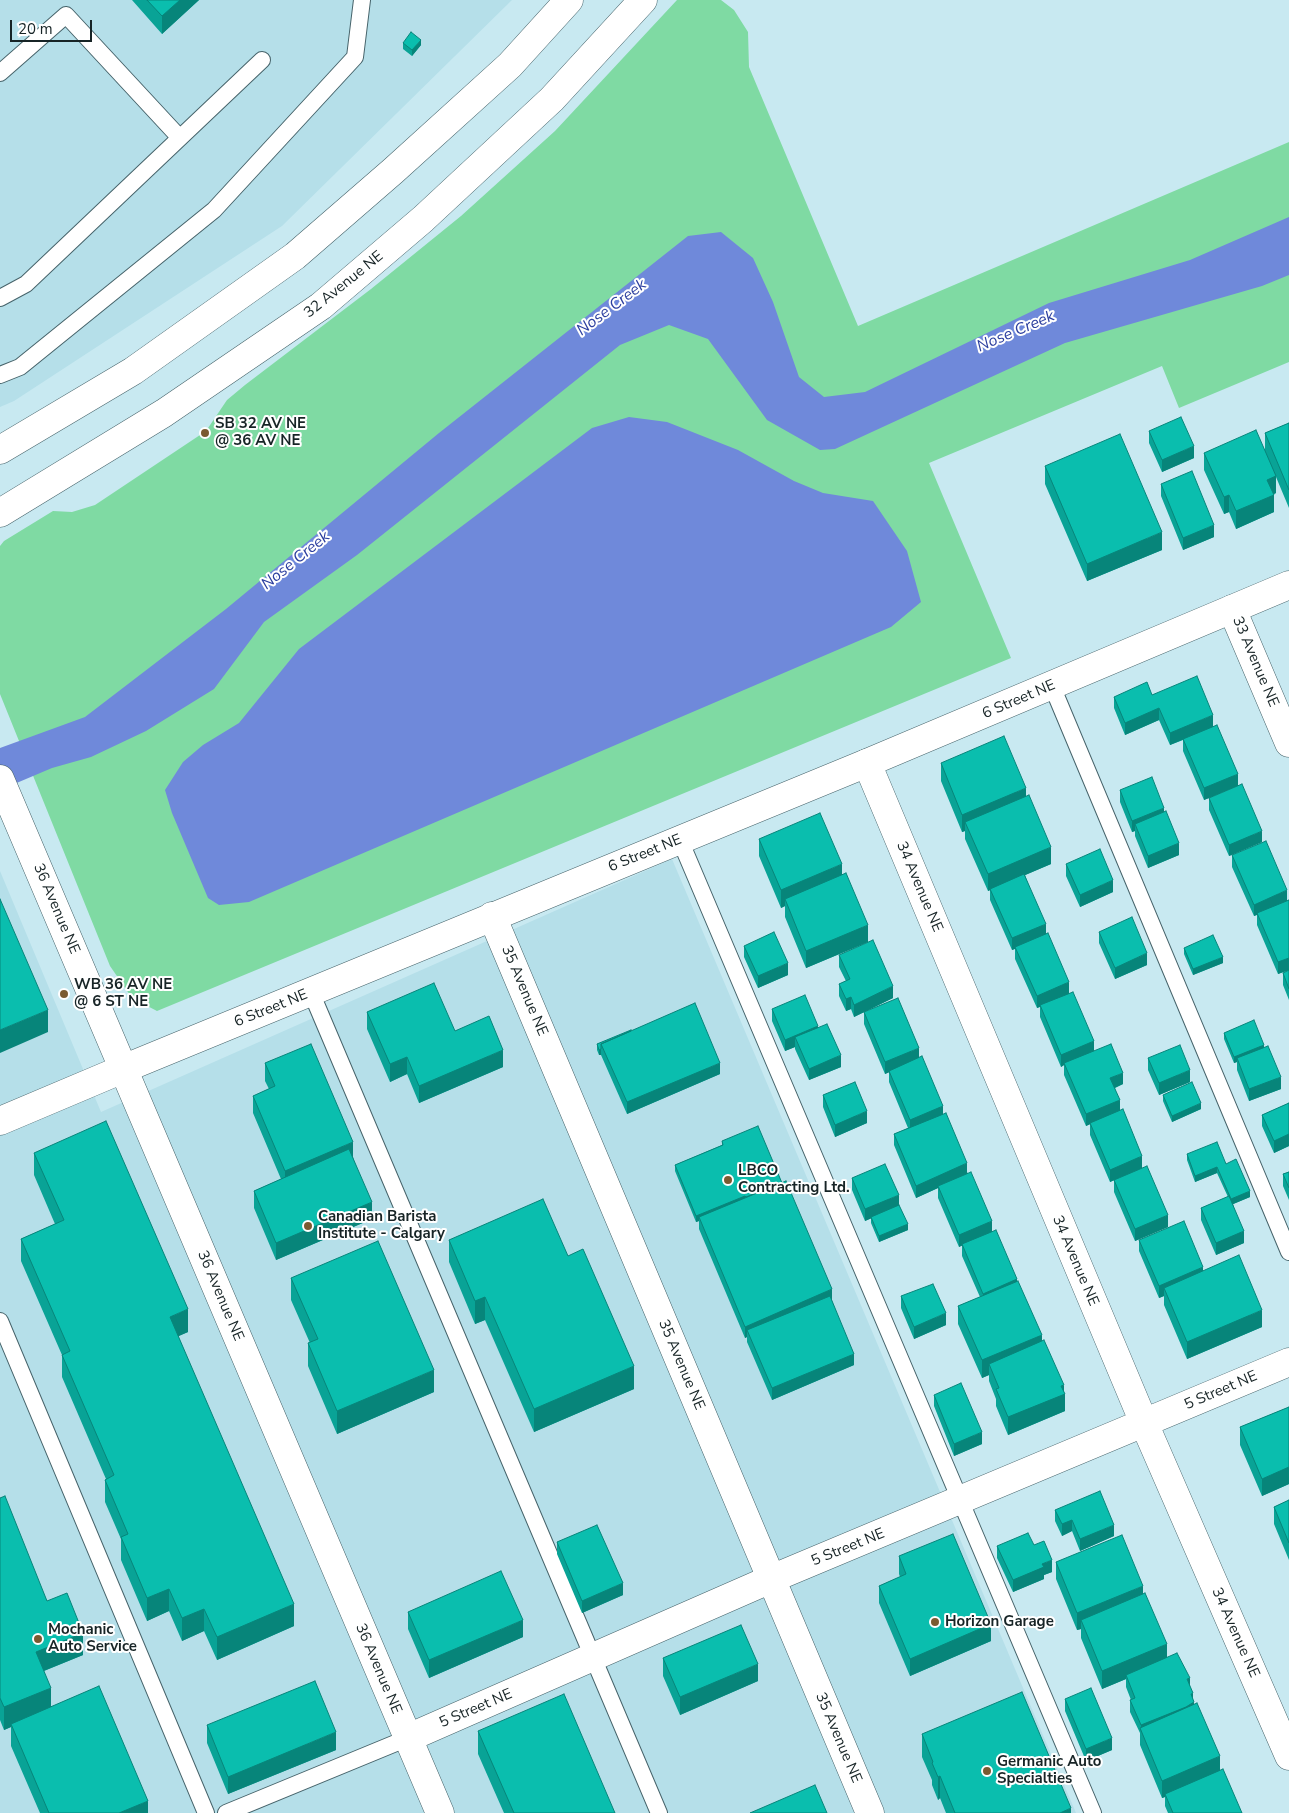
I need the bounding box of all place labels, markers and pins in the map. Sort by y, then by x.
place label: SB 32 AV NE @ 36 AV NE [215,415,306,450]
marker: SB 32 AV NE @ 36 AV NE [199,427,211,439]
place label: WB 36 AV NE @ 6 ST NE [74,976,172,1011]
marker: WB 36 AV NE @ 6 ST NE [58,988,70,1000]
place label: LBCO Contracting Ltd. [738,1162,850,1197]
marker: LBCO Contracting Ltd. [722,1174,734,1186]
place label: Canadian Barista Institute - Calgary [318,1208,445,1243]
marker: Canadian Barista Institute - Calgary [302,1220,314,1232]
place label: Horizon Garage [945,1613,1054,1631]
marker: Horizon Garage [929,1616,941,1628]
place label: Mochanic Auto Service [48,1621,137,1656]
marker: Mochanic Auto Service [32,1633,44,1645]
place label: Germanic Auto Specialties [997,1753,1101,1788]
marker: Germanic Auto Specialties [981,1765,993,1777]

